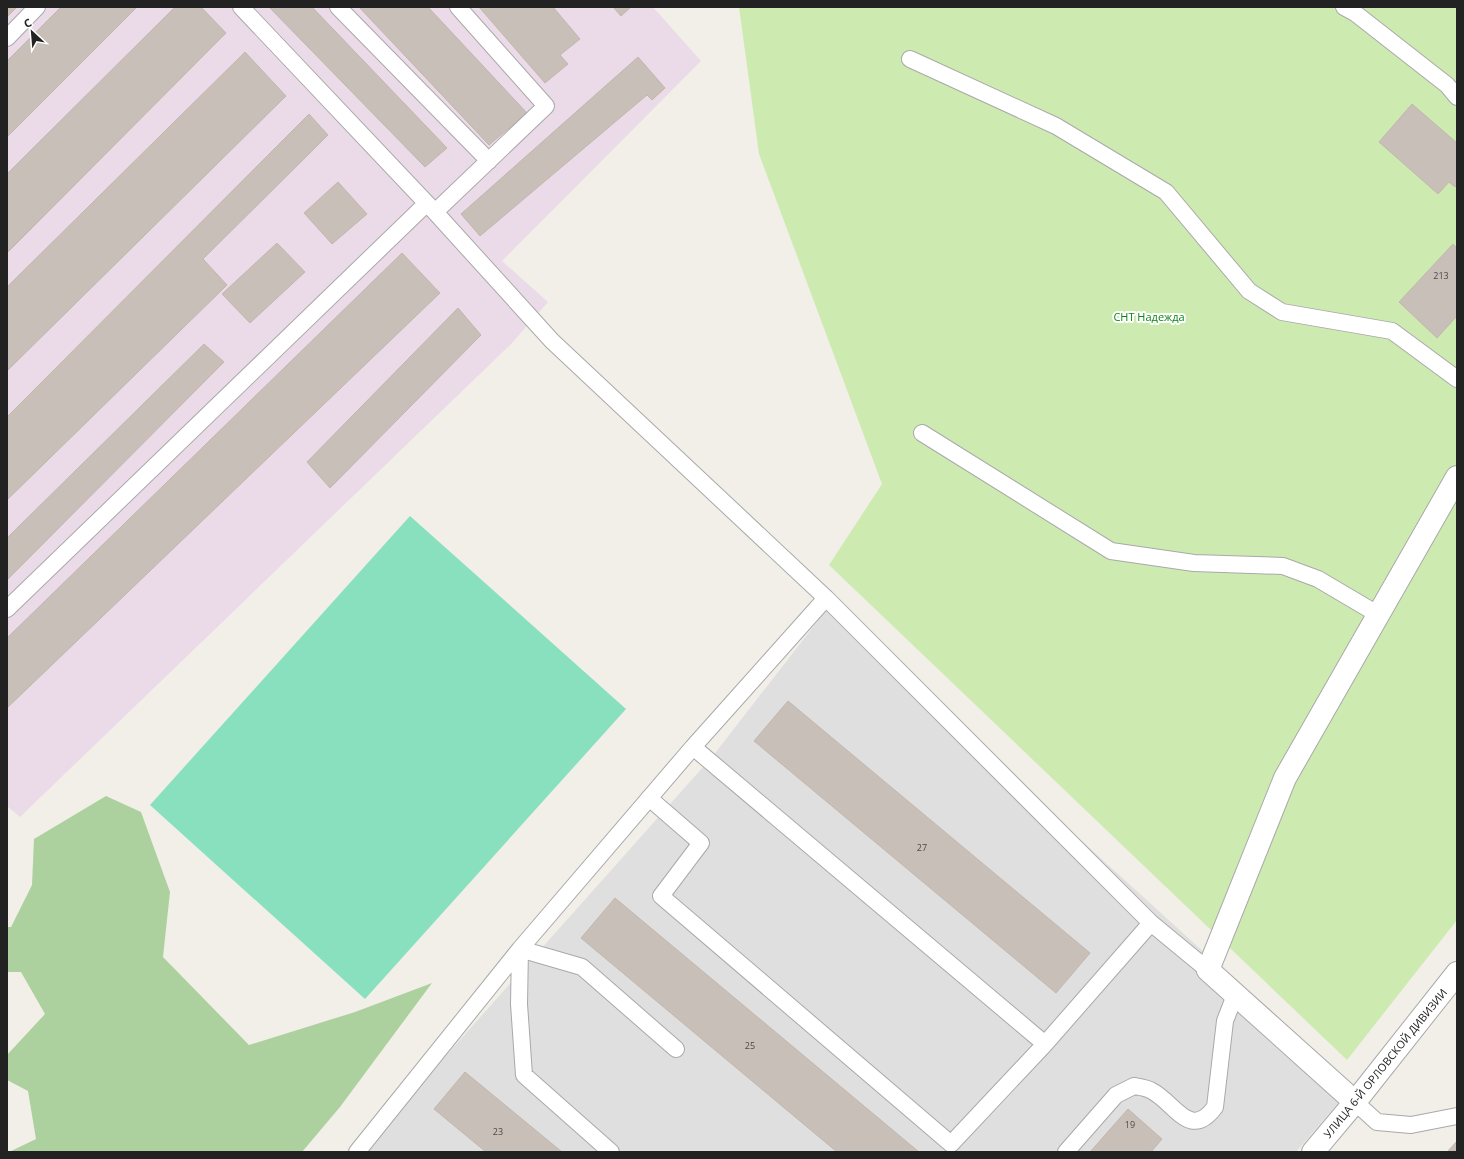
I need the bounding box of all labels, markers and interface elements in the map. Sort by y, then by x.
north arrow [12,12,52,52]
text: С [21,14,34,31]
house number: 213 [1433,269,1449,282]
park label: СНТ Надежда [1113,309,1185,324]
house number: 27 [917,841,927,854]
street label: УЛИЦА 6-Й ОРЛОВСКОЙ ДИВИЗИИ [1320,985,1450,1141]
house number: 25 [745,1039,755,1052]
house number: 19 [1125,1118,1135,1131]
house number: 23 [493,1125,503,1138]

